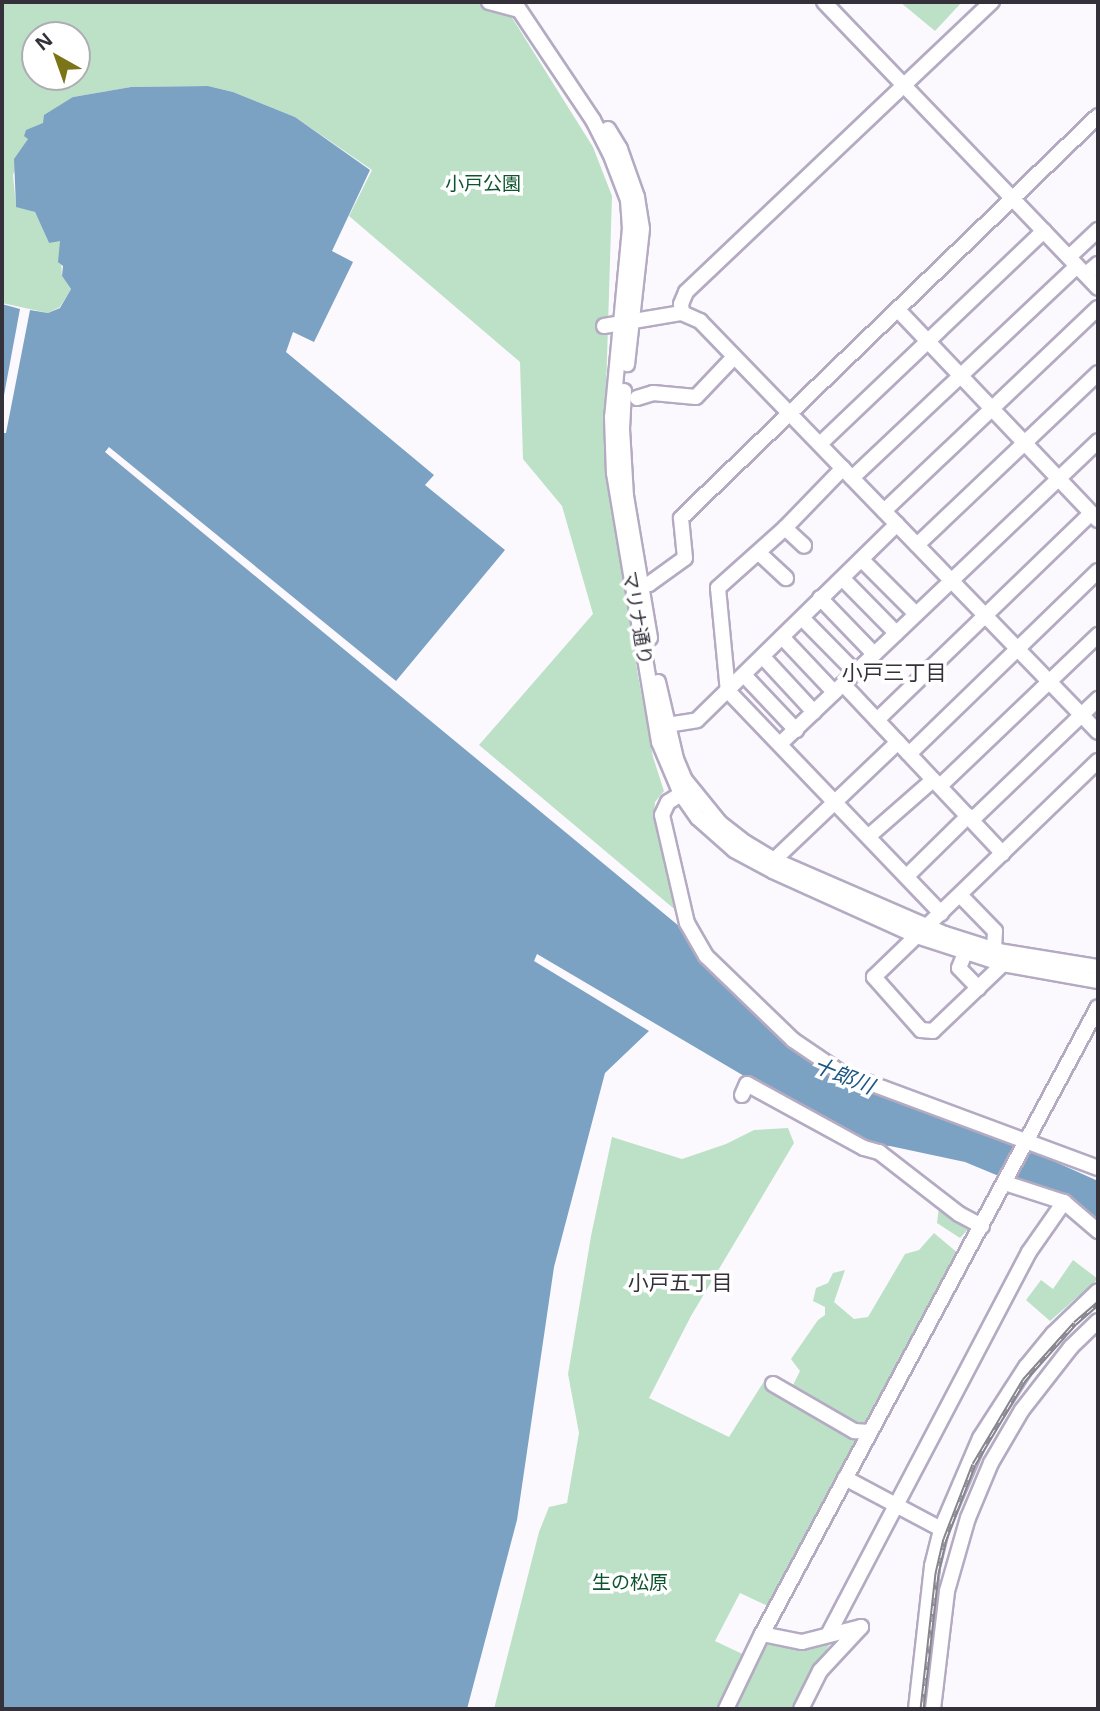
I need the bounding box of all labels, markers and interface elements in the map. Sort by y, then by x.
north arrow [21,21,91,91]
text: N [30,27,58,56]
park label: 小戸公園 [445,173,521,195]
street label: マリナ通り [618,569,656,667]
district label: 小戸三丁目 [842,659,946,685]
water label: 十郎川 [810,1052,878,1098]
district label: 小戸五丁目 [628,1269,732,1295]
park label: 生の松原 [592,1572,668,1594]

